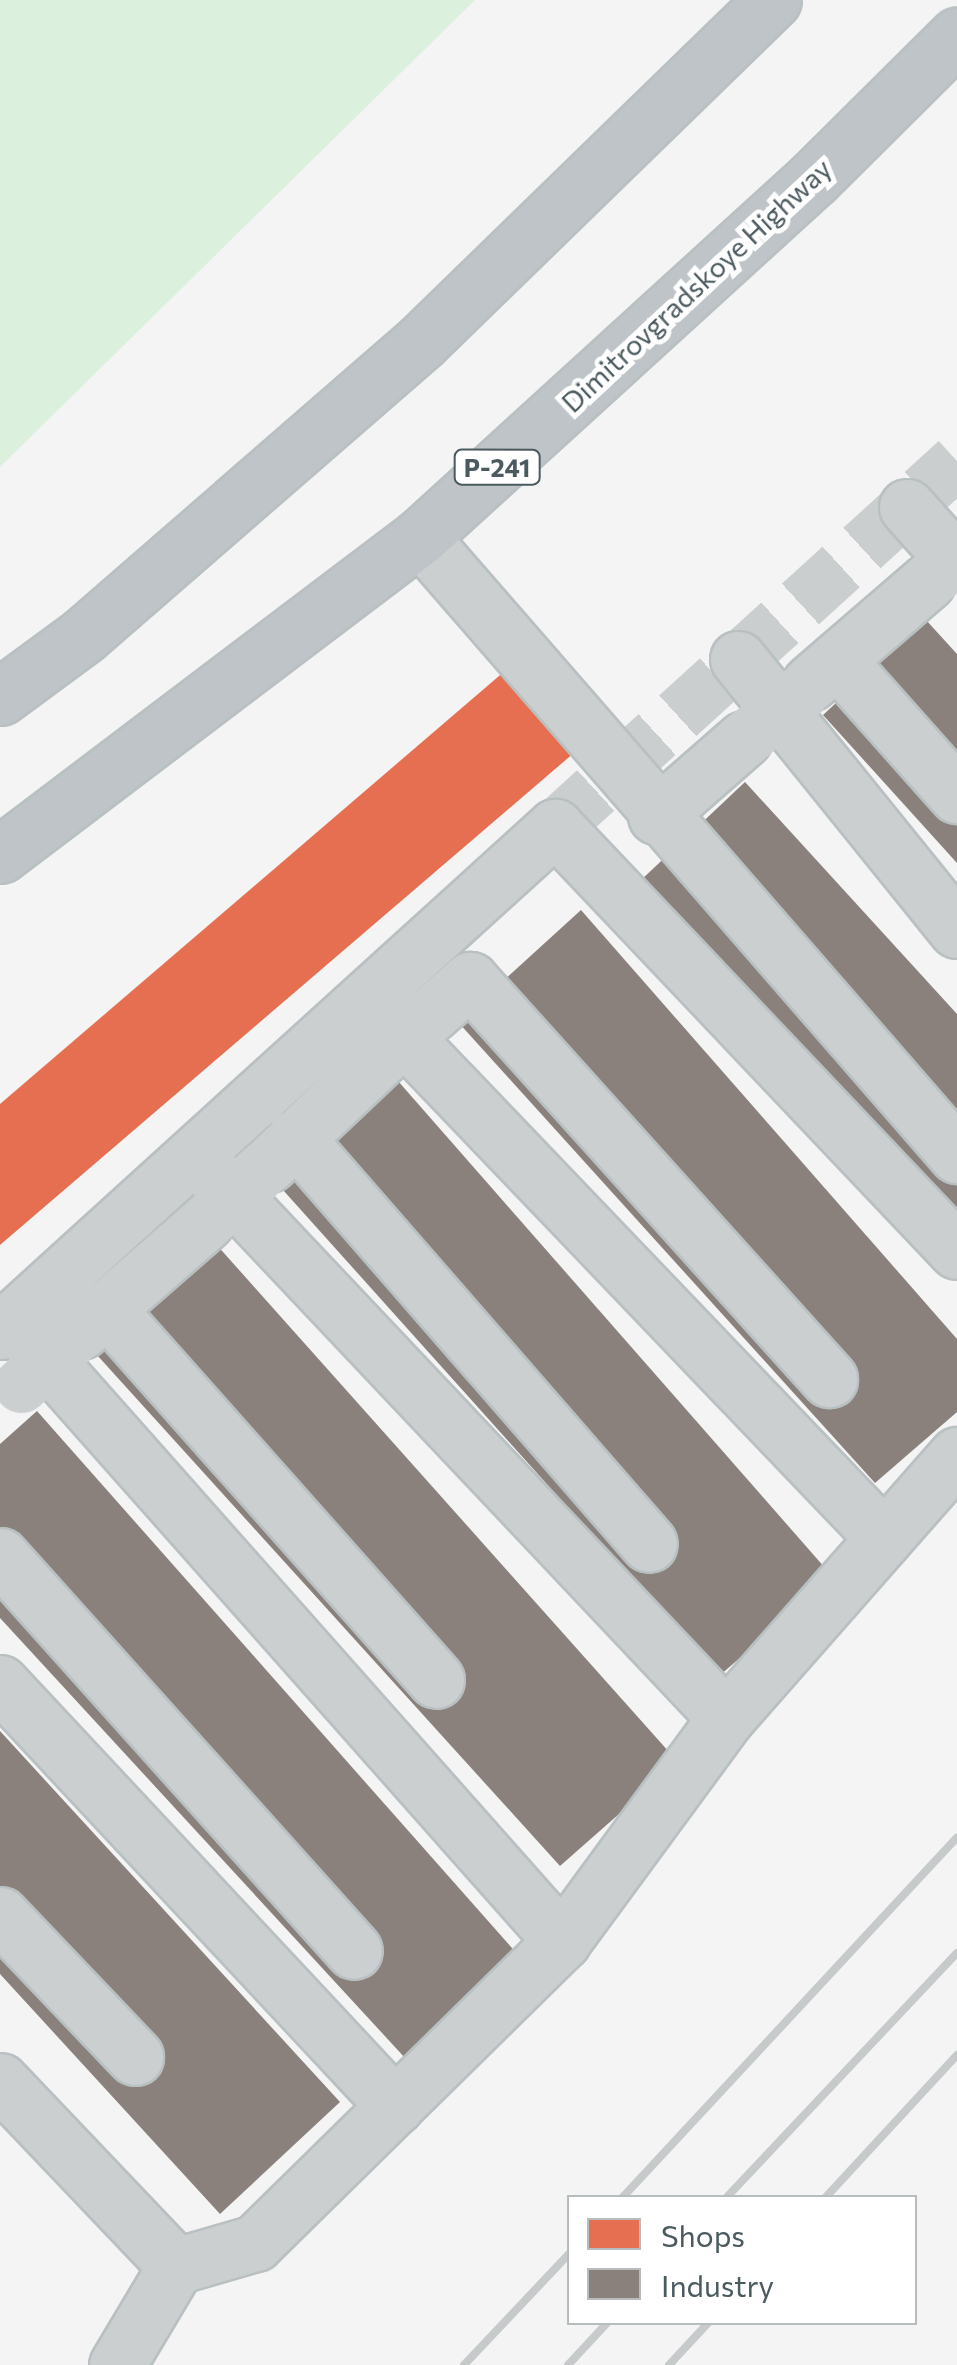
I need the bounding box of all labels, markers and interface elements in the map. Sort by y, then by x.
street label: Dimitrovgradskoye Highway [554,151,838,419]
road number: Р-241 [452,447,542,487]
legend [567,2195,917,2325]
text: Shops [661,2216,745,2253]
text: Industry [661,2266,774,2303]

